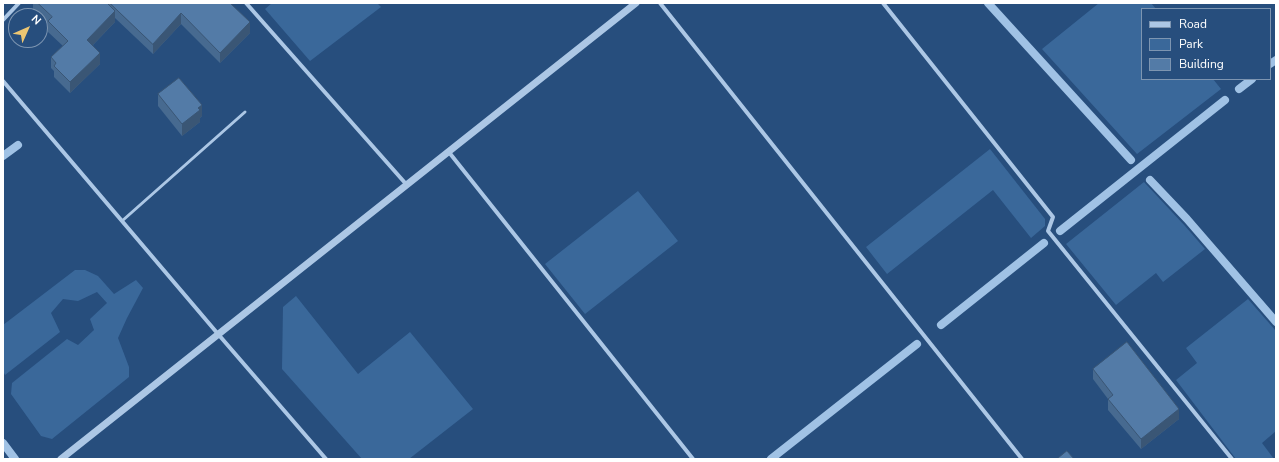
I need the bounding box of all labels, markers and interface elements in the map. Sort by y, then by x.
north arrow [8,8,48,48]
legend [1141,8,1271,80]
text: N [28,12,44,28]
text: Road [1179,16,1207,32]
text: Park [1179,36,1203,52]
text: Building [1179,56,1224,72]

